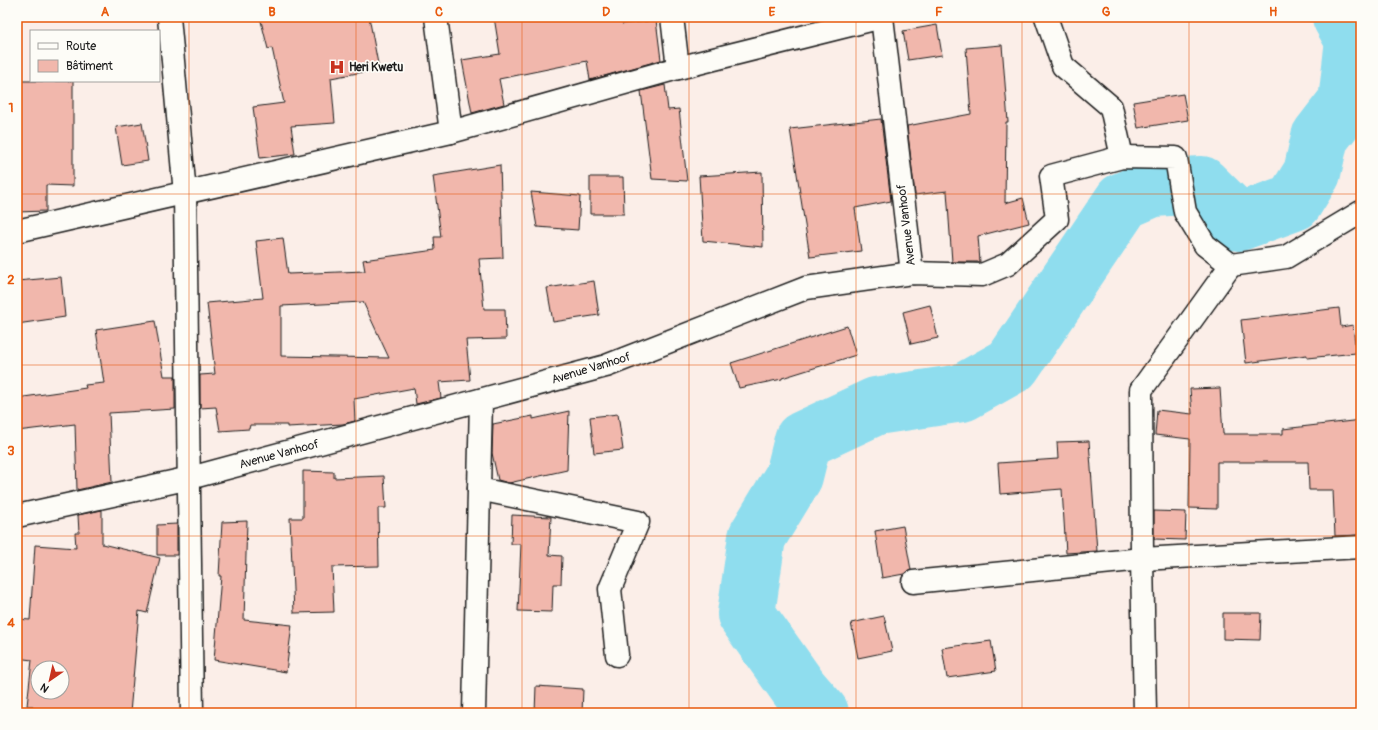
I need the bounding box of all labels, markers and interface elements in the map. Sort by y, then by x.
text: A [101,4,110,20]
text: B [268,4,276,20]
text: C [435,4,443,20]
text: D [602,4,610,20]
text: E [769,4,776,20]
text: F [935,4,943,20]
text: G [1102,4,1111,20]
text: H [1269,4,1277,20]
legend [30,30,160,82]
text: Route [66,39,96,54]
hospital icon: Heri Kwetu [328,58,346,76]
text: Bâtiment [66,59,113,74]
place label: Heri Kwetu [349,60,403,75]
text: 1 [8,100,14,116]
street label: Avenue Vanhoof [894,183,919,267]
text: 2 [7,272,15,288]
street label: Avenue Vanhoof [550,349,633,388]
street label: Avenue Vanhoof [238,437,321,472]
text: 3 [7,443,15,459]
text: 4 [7,615,15,631]
north arrow [30,660,70,700]
text: N [38,680,51,695]

